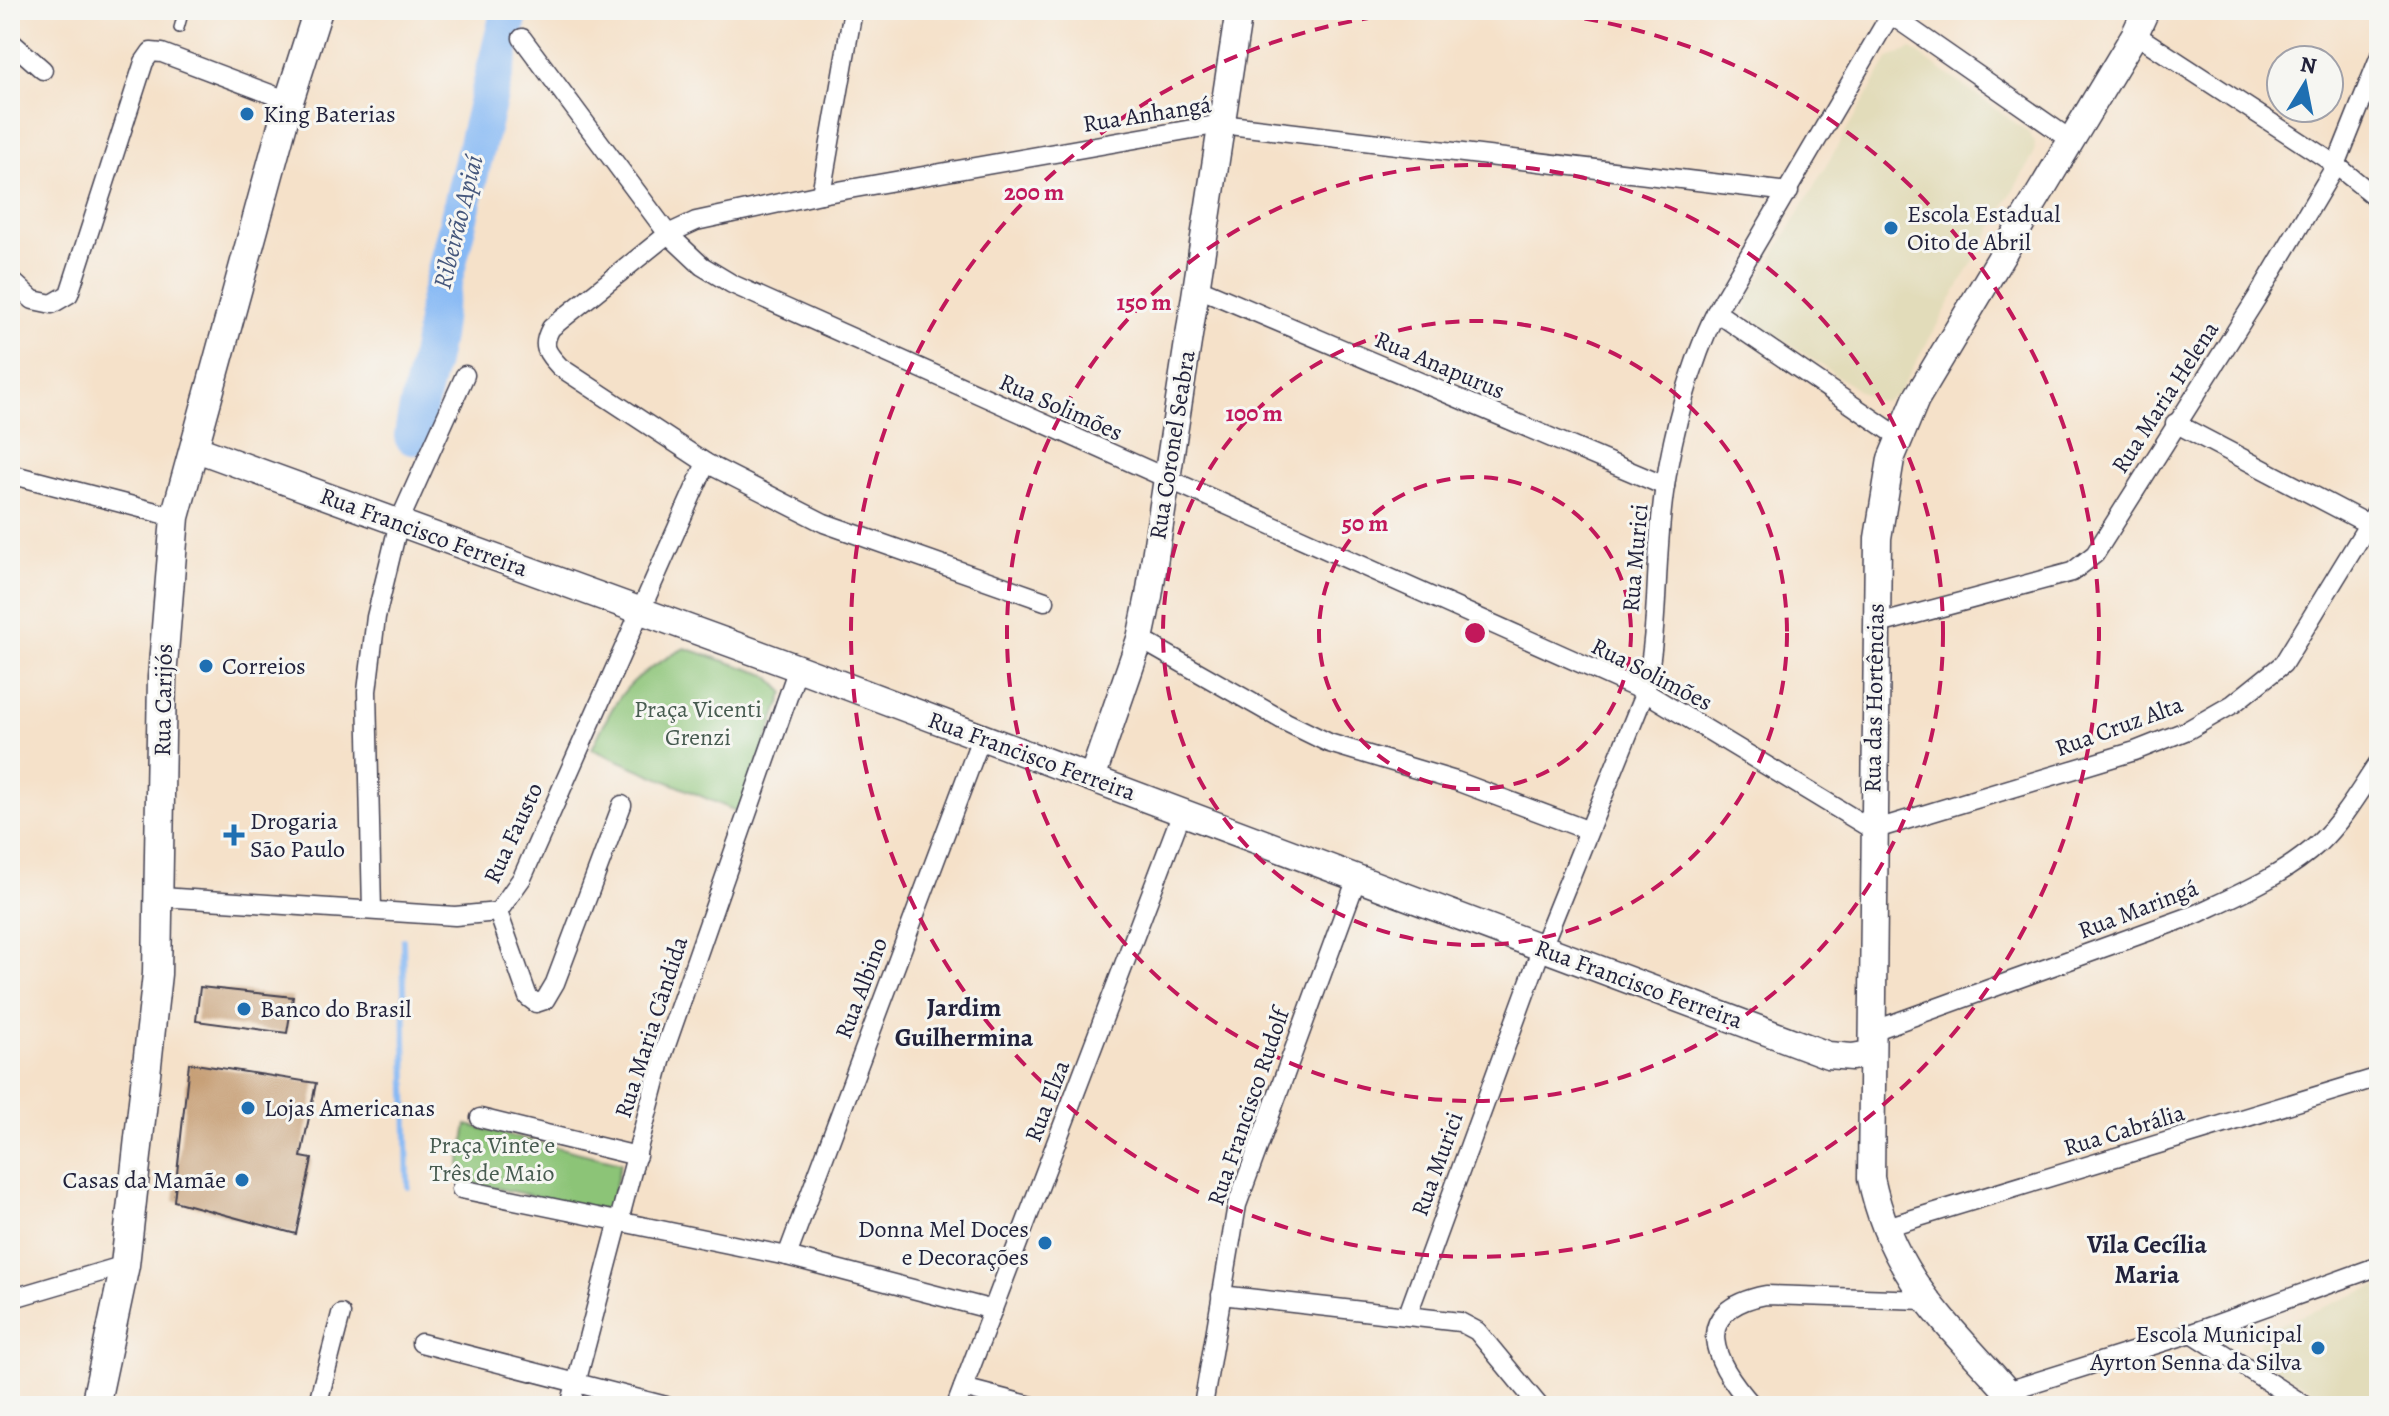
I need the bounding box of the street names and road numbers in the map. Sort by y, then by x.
street label: Rua Anhangá [1080,88,1214,140]
street label: Rua Maria Helena [2104,314,2227,479]
street label: Rua Anapurus [1370,323,1510,407]
street label: Rua Coronel Seabra [1141,347,1203,542]
street label: Rua Solimões [994,366,1128,448]
street label: Rua Francisco Ferreira [316,480,533,585]
street label: Rua Murici [1614,503,1656,613]
street label: Rua das Hortências [1856,603,1892,793]
street label: Rua Solimões [1586,630,1718,718]
street label: Rua Carijós [146,643,180,757]
street label: Rua Cruz Alta [2051,688,2188,764]
street label: Rua Francisco Ferreira [924,704,1141,809]
street label: Rua Fausto [476,777,550,889]
street label: Rua Maringá [2073,871,2203,947]
street label: Rua Maria Cândida [607,931,696,1122]
street label: Rua Francisco Ferreira [1531,932,1748,1037]
street label: Rua Albino [827,933,895,1043]
street label: Rua Francisco Rudolf [1199,1001,1298,1210]
street label: Rua Elza [1017,1055,1077,1146]
street label: Rua Cabrália [2059,1096,2189,1164]
street label: Rua Murici [1403,1107,1471,1221]

